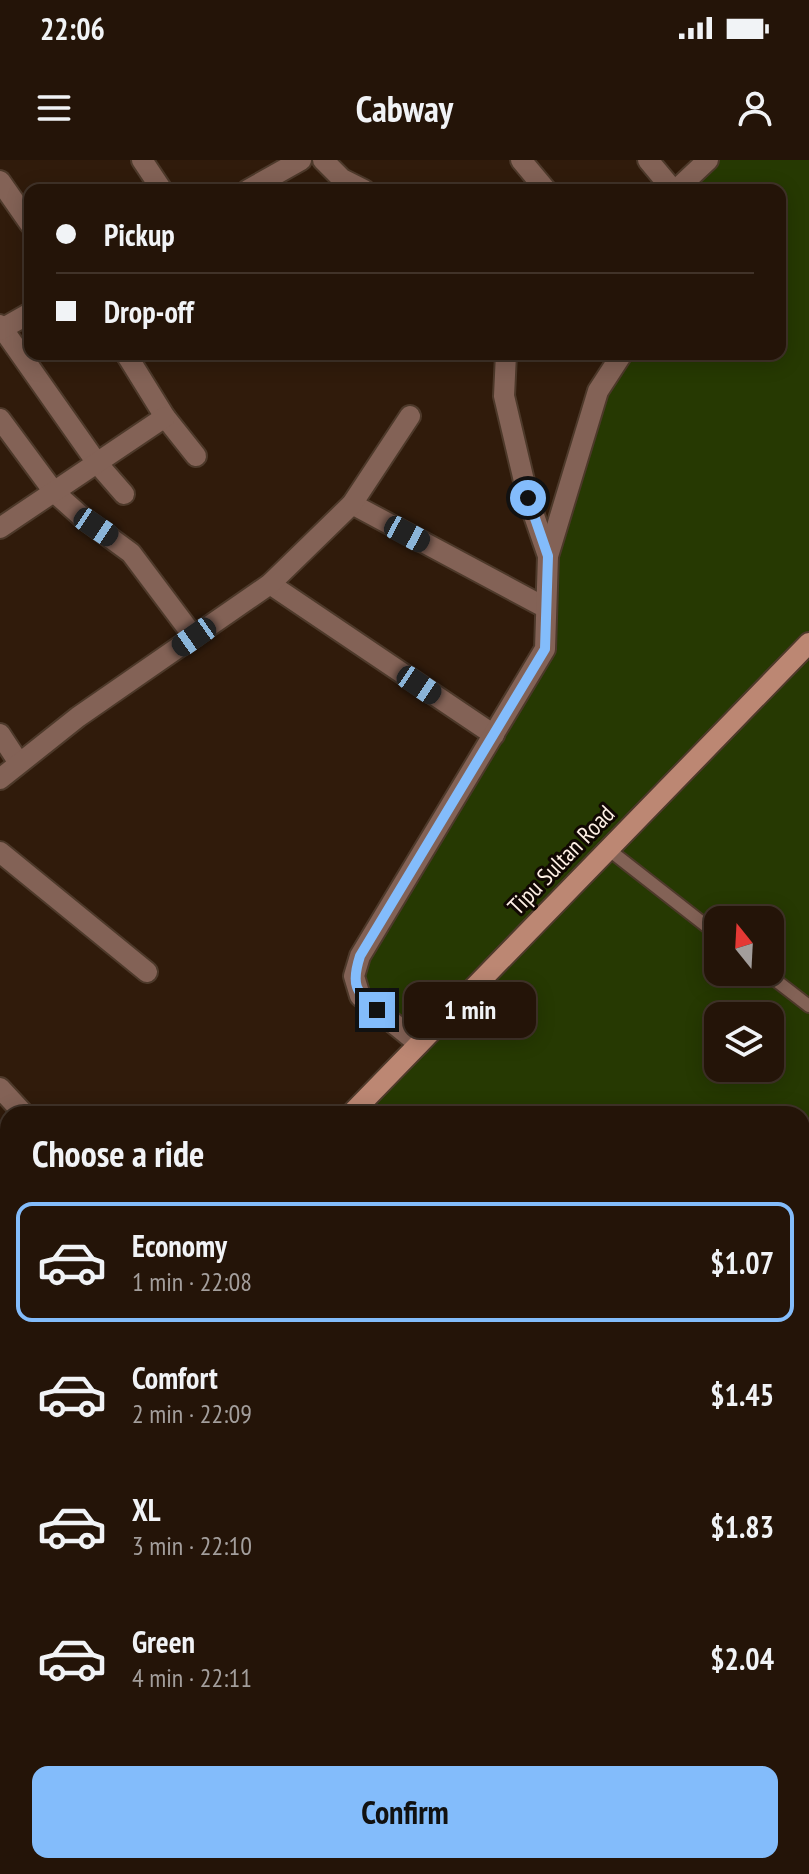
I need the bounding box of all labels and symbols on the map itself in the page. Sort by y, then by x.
route start [510,480,546,516]
car [69,504,123,550]
car [380,512,434,556]
car [167,613,221,661]
car [392,662,446,708]
street label: Tipu Sultan Road [501,799,621,921]
north arrow [704,906,784,986]
callout: 1 min [405,982,537,1038]
route end [359,992,395,1028]

